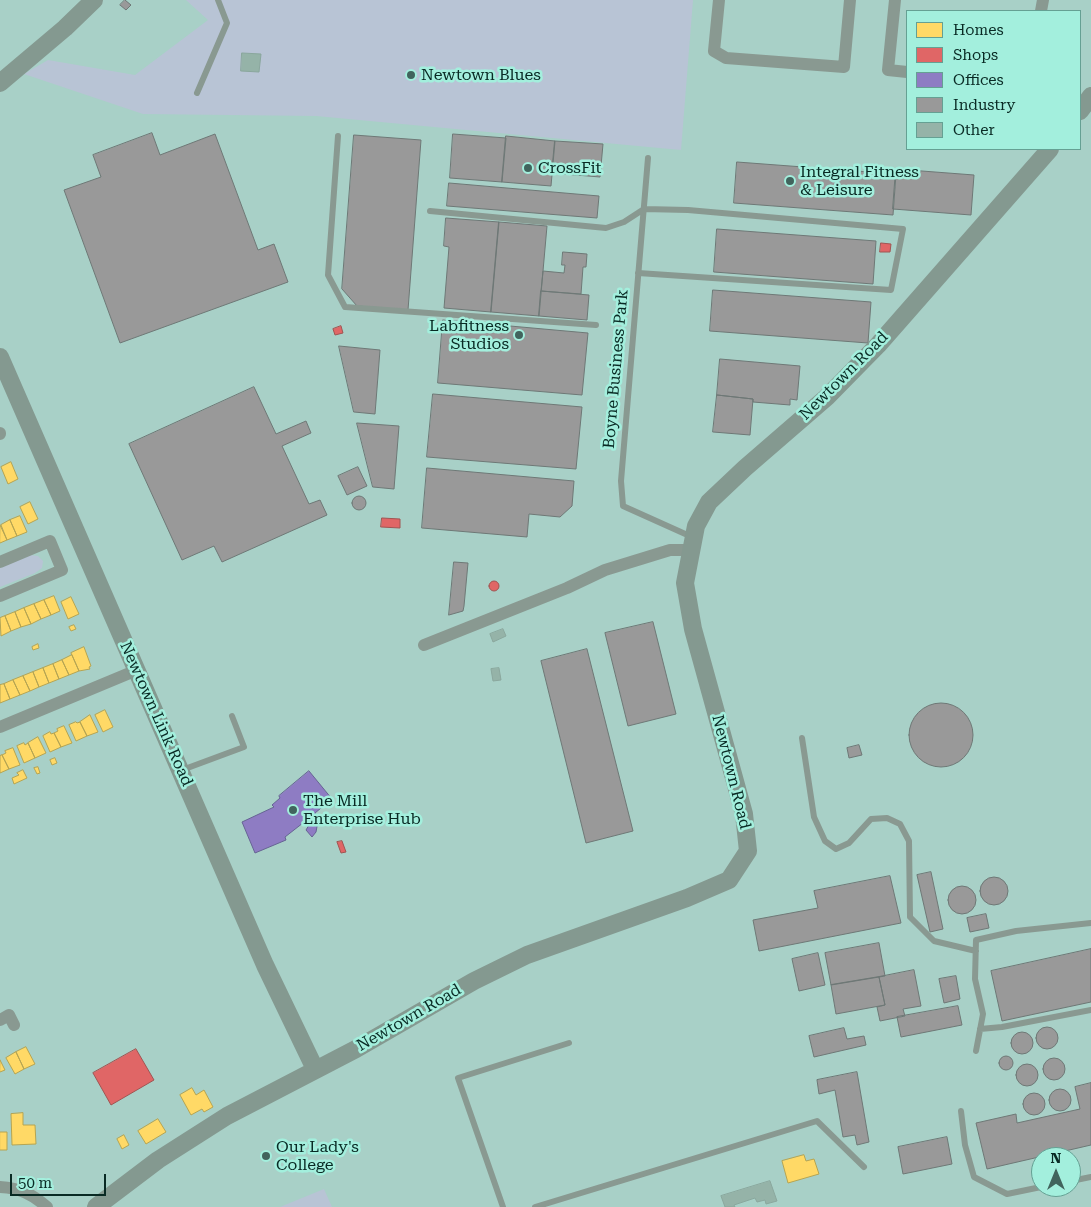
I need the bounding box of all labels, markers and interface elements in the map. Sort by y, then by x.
legend [906,10,1081,150]
text: Homes [953,21,1004,39]
text: Shops [953,46,998,64]
place label: Newtown Blues [421,65,541,85]
marker: Newtown Blues [405,69,417,81]
text: Offices [953,71,1004,89]
text: Industry [953,96,1015,114]
text: Other [953,121,995,139]
place label: CrossFit [538,158,602,178]
marker: CrossFit [522,162,534,174]
place label: Integral Fitness & Leisure [800,162,919,200]
marker: Integral Fitness & Leisure [784,175,796,187]
street label: Boyne Business Park [599,289,633,449]
place label: Labfitness Studios [429,316,509,354]
street label: Newtown Road [796,328,892,424]
marker: Labfitness Studios [513,329,525,341]
street label: Newtown Link Road [115,639,197,789]
street label: Newtown Road [708,713,754,831]
place label: The Mill Enterprise Hub [303,791,421,829]
marker: The Mill Enterprise Hub [287,804,299,816]
street label: Newtown Road [353,980,465,1056]
place label: Our Lady's College [276,1137,359,1175]
north arrow [1031,1147,1081,1197]
marker: Our Lady's College [260,1150,272,1162]
text: N [1051,1150,1061,1166]
scale bar [12,1164,109,1196]
text: 50 m [18,1174,52,1192]

